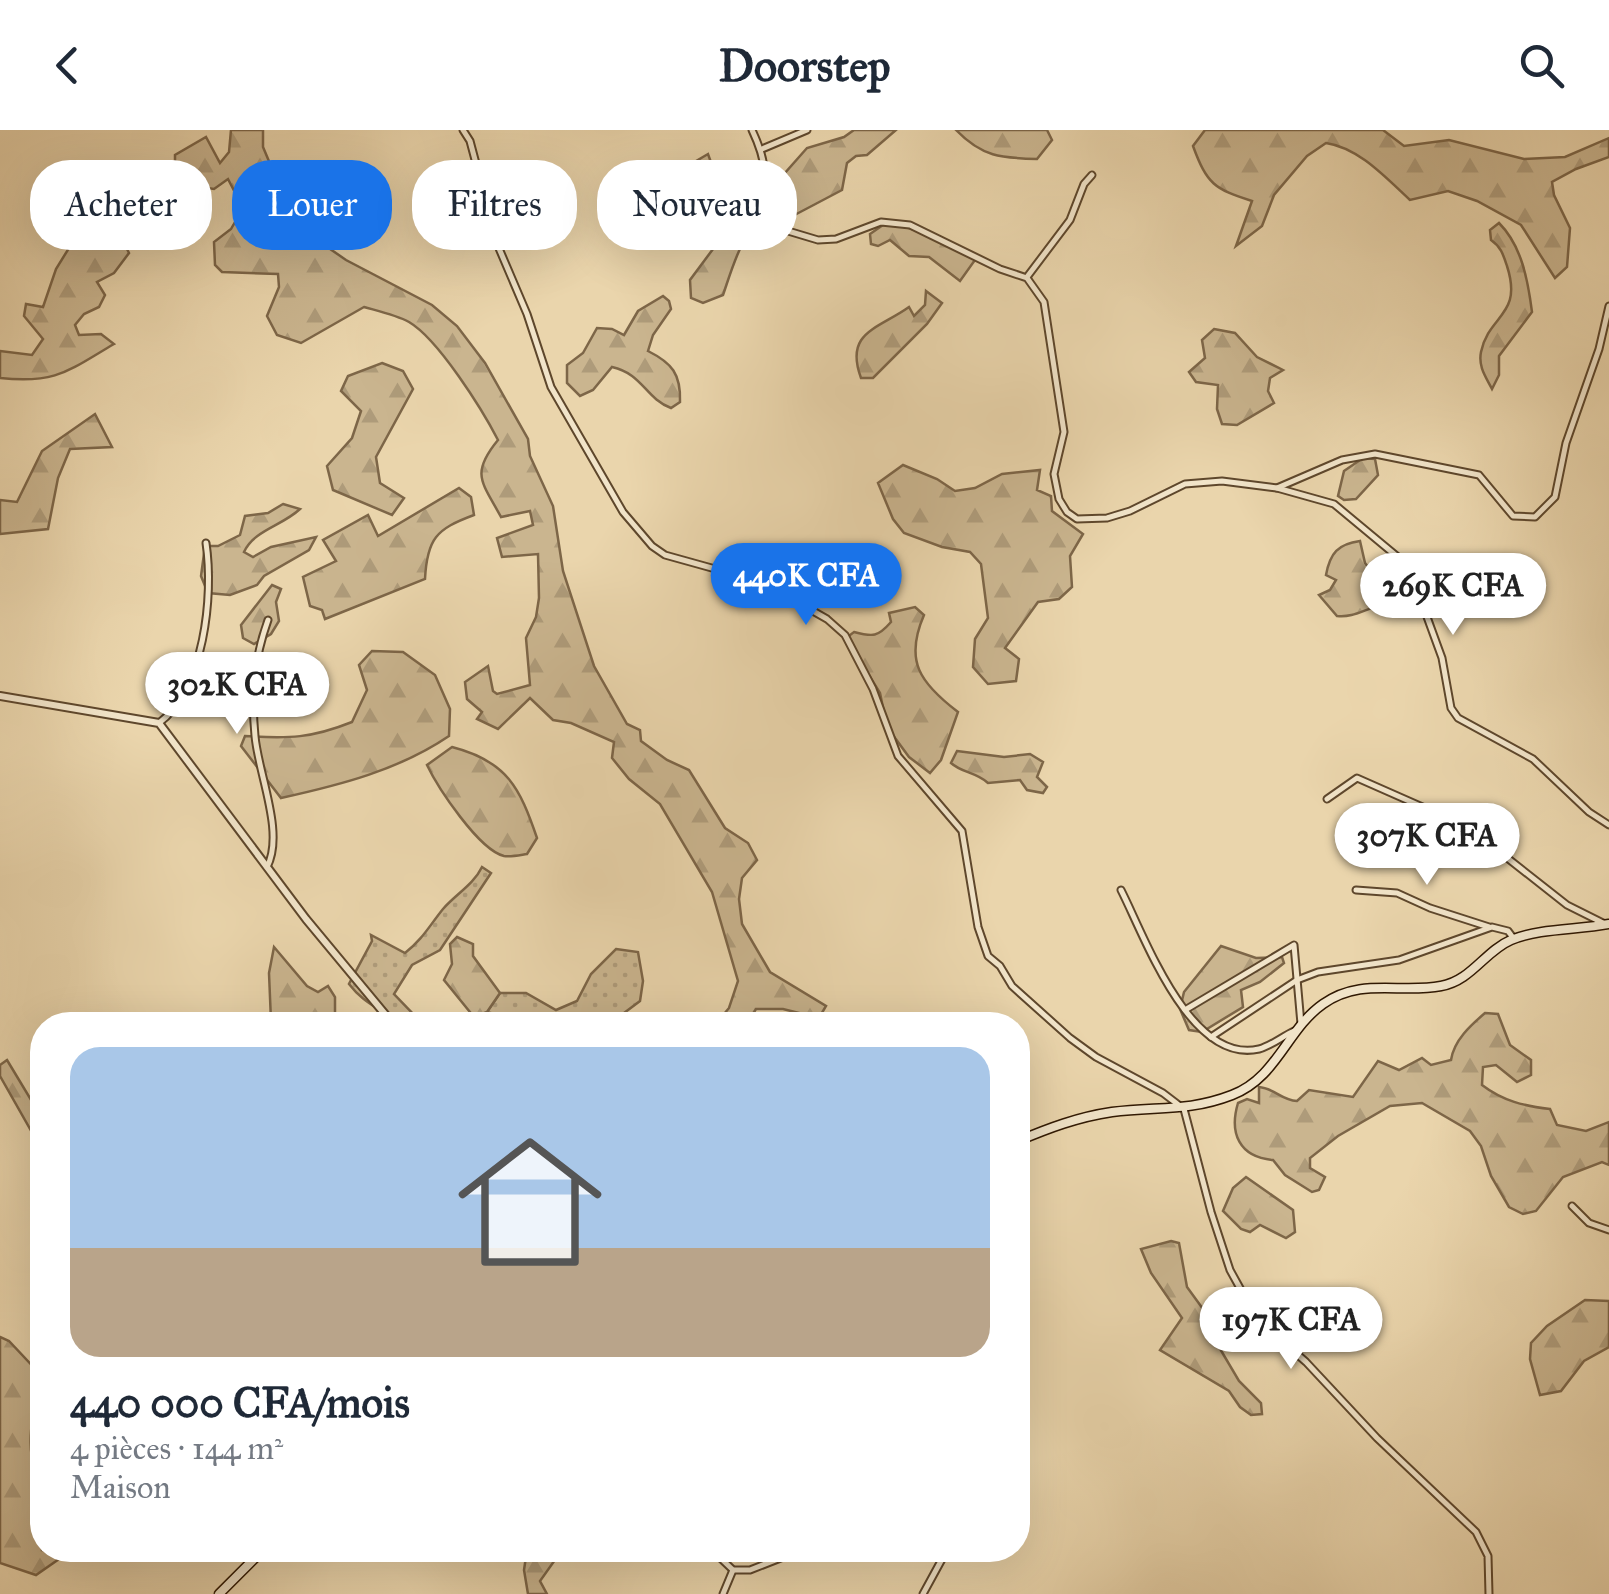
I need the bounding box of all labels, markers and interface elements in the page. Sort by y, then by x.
icon: back [40,38,95,93]
text: Doorstep [719,38,890,93]
icon: search [1514,38,1569,93]
chip: Acheter [30,160,212,250]
chip: Louer [232,160,392,250]
chip: Filtres [412,160,577,250]
chip: Nouveau [597,160,797,250]
pin: 440K CFA [703,543,909,628]
pin: 269K CFA [1350,553,1556,638]
text: 440K CFA [733,556,879,595]
text: 269K CFA [1382,566,1524,605]
pin: 302K CFA [134,652,340,737]
text: 302K CFA [167,665,307,704]
pin: 307K CFA [1324,803,1530,888]
text: 307K CFA [1357,816,1497,855]
icon: home [440,1112,620,1292]
pin: 197K CFA [1188,1287,1394,1372]
text: 197K CFA [1222,1300,1360,1339]
text: 440 000 CFA/mois [70,1377,410,1429]
text: 4 pièces · 144 m² [70,1429,283,1468]
text: Maison [70,1468,171,1507]

